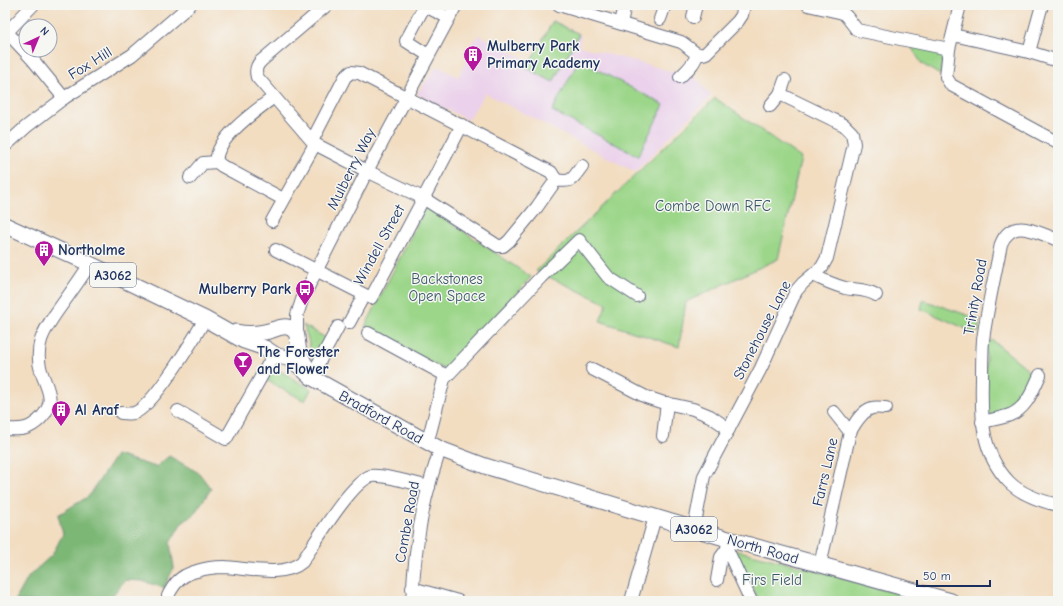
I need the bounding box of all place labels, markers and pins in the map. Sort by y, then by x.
place label: Mulberry Park Primary Academy [487,37,600,72]
building icon: Mulberry Park Primary Academy [462,44,484,72]
building icon: Northolme [33,239,55,267]
place label: Northolme [58,241,125,259]
bus stop icon: Mulberry Park [294,278,316,306]
place label: Mulberry Park [199,280,292,298]
place label: The Forester and Flower [257,343,339,378]
bar icon: The Forester and Flower [232,350,254,378]
building icon: Al Araf [50,399,72,427]
place label: Al Araf [75,401,120,419]

